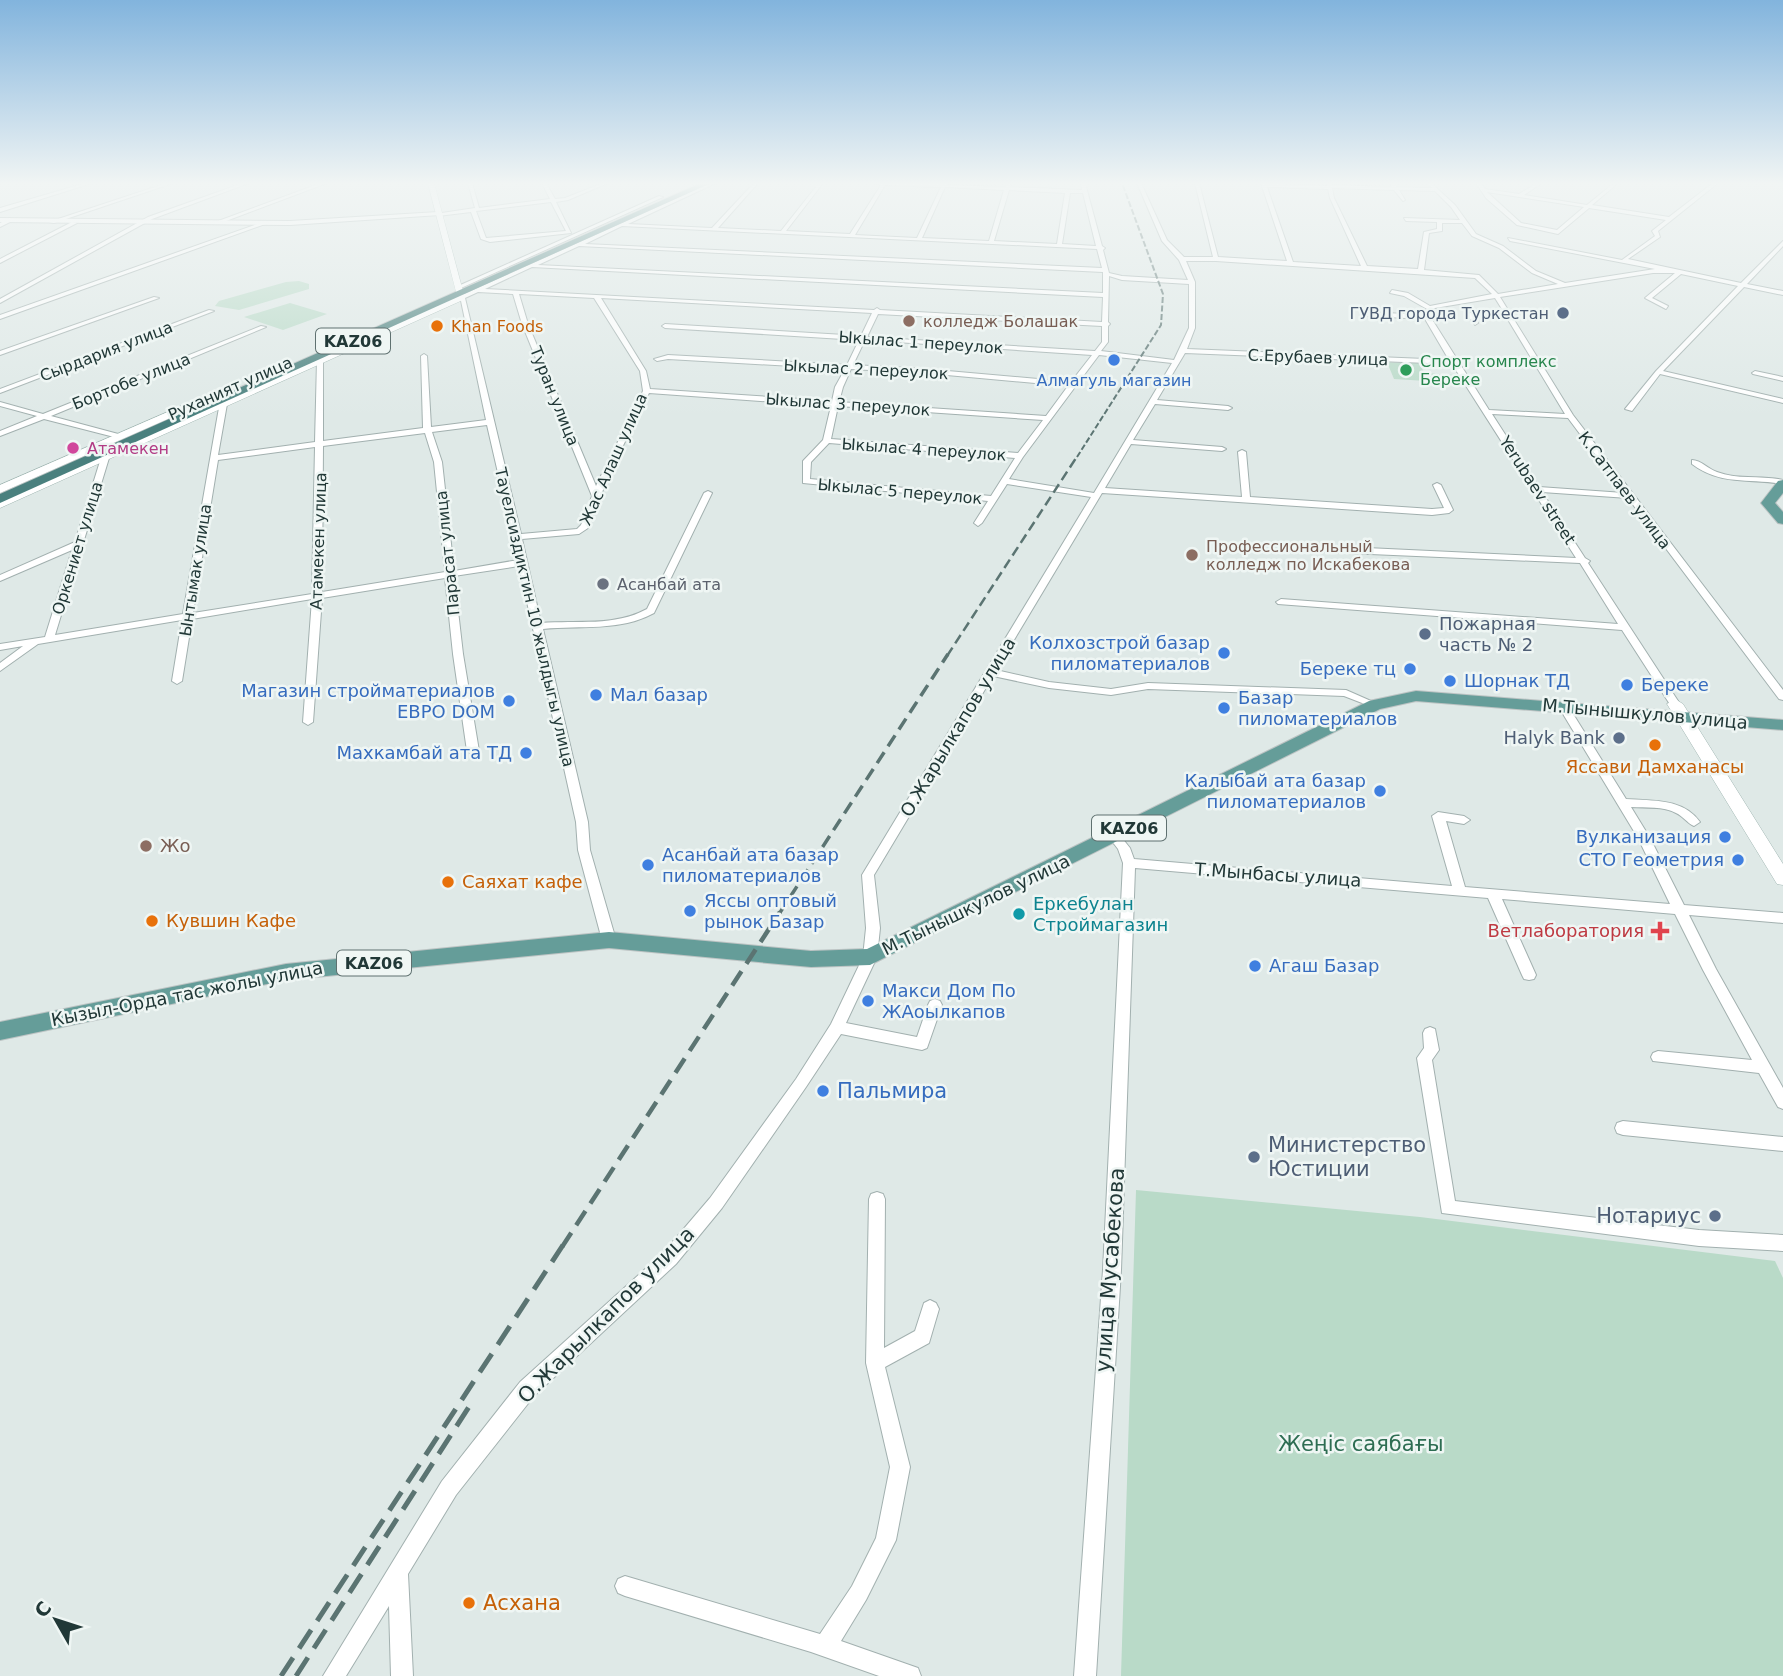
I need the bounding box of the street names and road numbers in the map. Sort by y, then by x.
street label: Сырдария улица [37,317,175,386]
street label: Ыкылас 1 переулок [838,327,1004,358]
road number: KАZ06 [316,328,390,354]
street label: Туран улица [526,343,583,449]
street label: С.Ерубаев улица [1247,346,1389,369]
street label: Бортобе улица [69,349,193,414]
street label: Руханият улица [165,353,295,424]
street label: Ыкылас 2 переулок [783,356,949,383]
street label: Ыкылас 3 переулок [765,389,931,420]
street label: Жас Алаш улица [576,390,651,528]
street label: К.Сатпаев улица [1574,428,1675,553]
street label: Yerubaev street [1495,432,1580,548]
street label: Ыкылас 4 переулок [841,434,1007,465]
street label: Тауелсиздиктин 10 жылдыгы улица [491,465,578,769]
street label: Атамекен улица [307,472,330,610]
street label: Ыкылас 5 переулок [817,475,983,508]
street label: Оркениет улица [48,479,107,617]
street label: Парасат улица [431,490,464,616]
street label: Ынтымак улица [176,502,215,638]
street label: О.Жарылкапов улица [896,633,1020,820]
street label: М.Тынышкулов улица [1541,694,1749,733]
road number: KАZ06 [1092,816,1166,841]
street label: М.Тынышкулов улица [878,850,1073,959]
street label: Т.Мынбасы улица [1193,858,1362,891]
road number: KАZ06 [337,951,411,976]
street label: Кызыл-Орда тас жолы улица [49,957,325,1030]
street label: улица Мусабекова [1091,1167,1129,1373]
street label: О.Жарылкапов улица [513,1222,699,1408]

